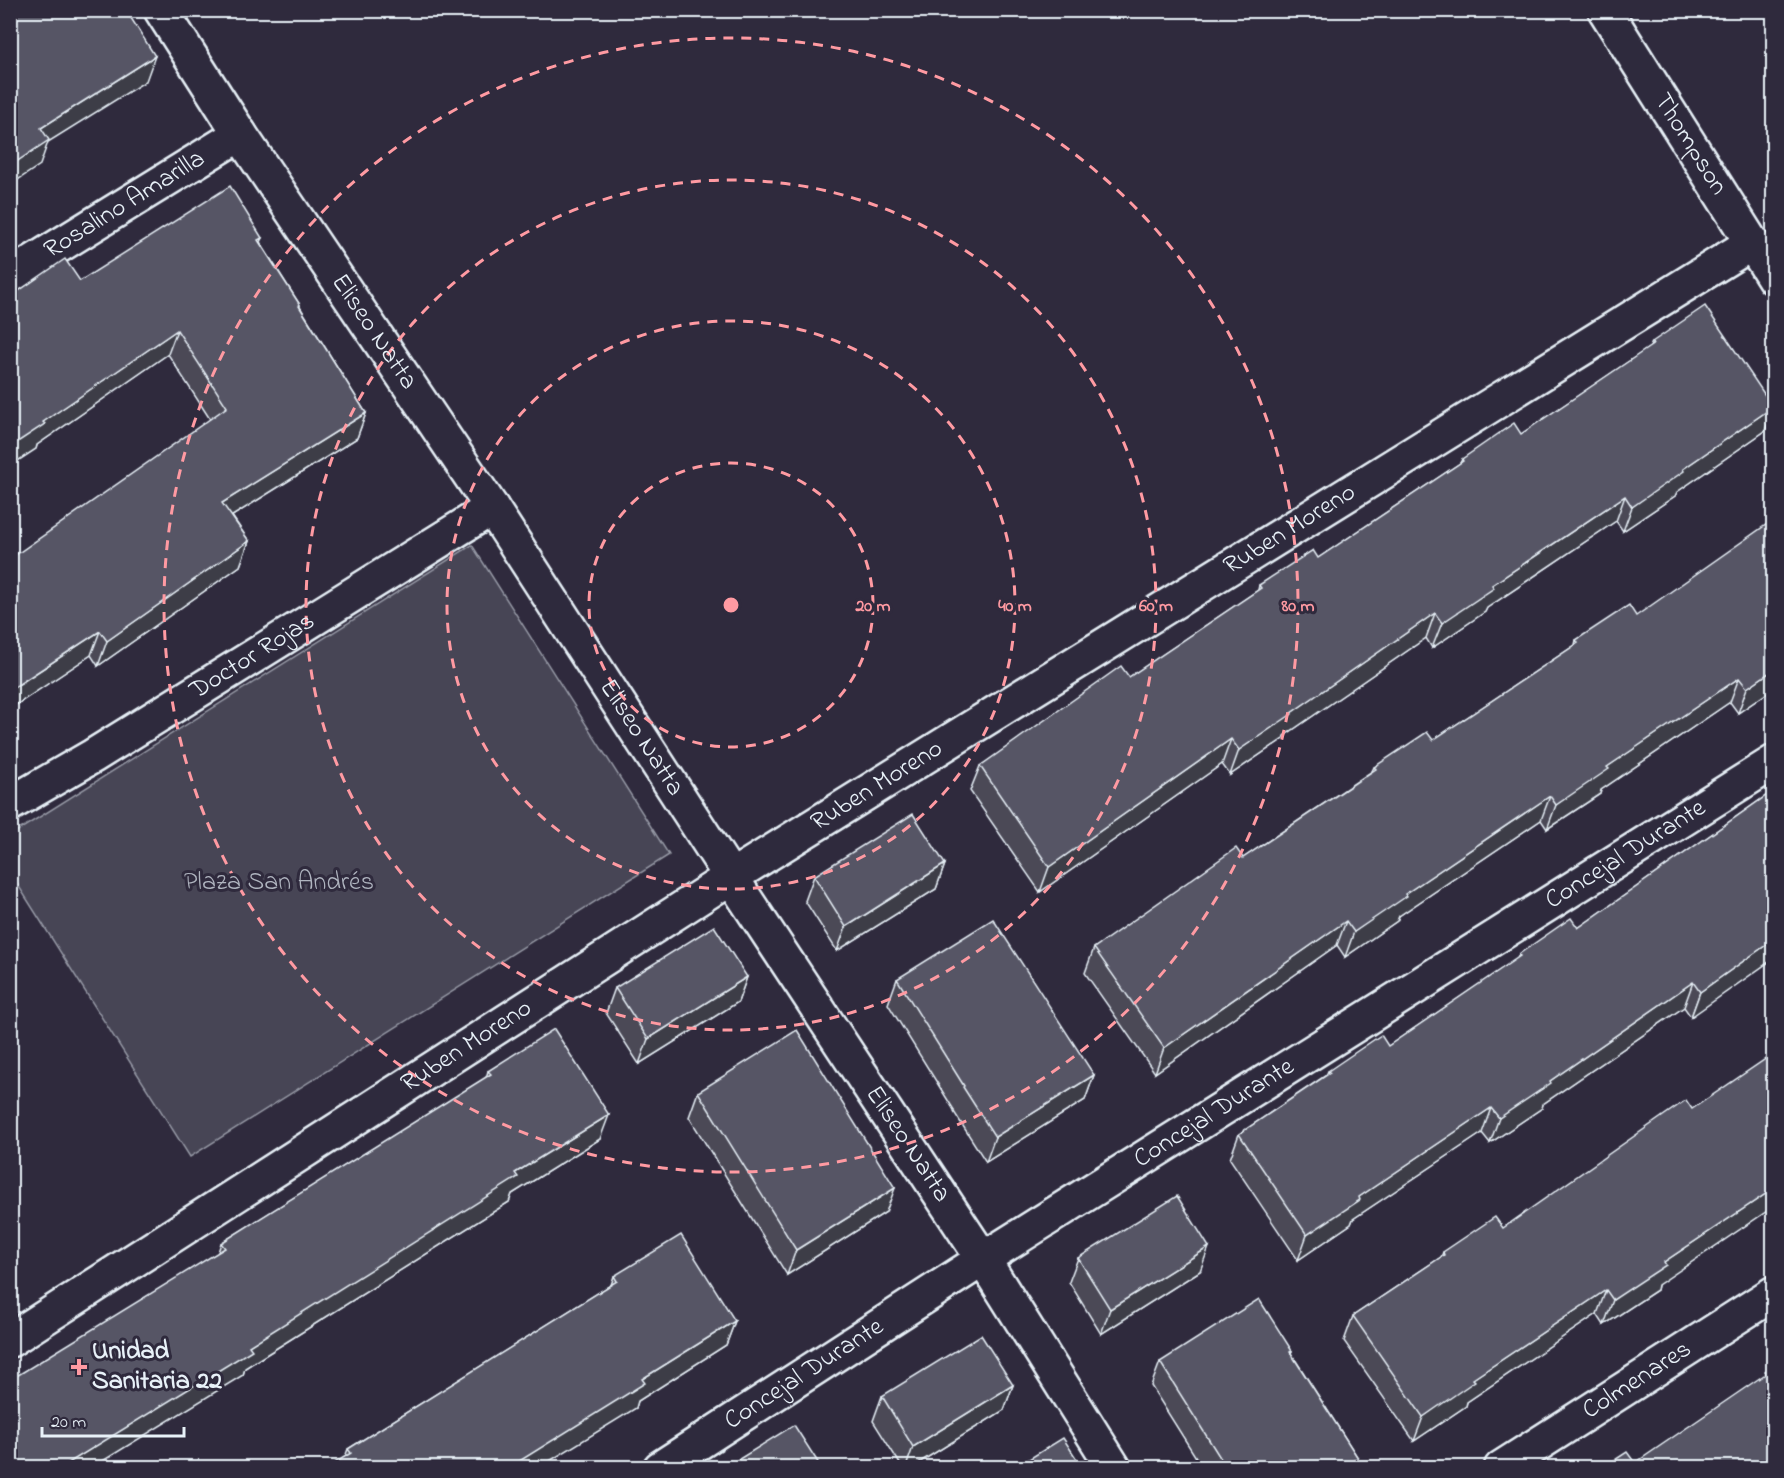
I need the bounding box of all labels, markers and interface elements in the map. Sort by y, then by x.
street label: Thompson [1643,86,1736,203]
street label: Rosalino Amarilla [37,141,213,269]
street label: Eliseo Natta [321,266,426,398]
street label: Ruben Moreno [1217,474,1364,585]
text: 20 m [854,594,891,620]
text: 40 m [998,594,1032,620]
text: 60 m [1139,594,1173,620]
text: 80 m [1281,594,1315,620]
centre of rings [721,595,741,615]
street label: Doctor Rojas [182,603,323,711]
street label: Eliseo Natta [589,672,693,804]
street label: Ruben Moreno [804,731,951,842]
street label: Concejal Durante [1538,790,1714,920]
park label: Plaza San Andrés [184,864,374,902]
street label: Ruben Moreno [394,990,540,1103]
street label: Concejal Durante [1127,1049,1302,1178]
street label: Eliseo Natta [855,1078,960,1210]
street label: Concejal Durante [717,1309,892,1440]
street label: Colmenares [1575,1331,1699,1430]
place label: Unidad Sanitaria 22 [92,1333,222,1401]
marker: Unidad Sanitaria 22 [70,1358,88,1376]
scale bar [42,1400,184,1438]
text: 20 m [51,1410,86,1436]

